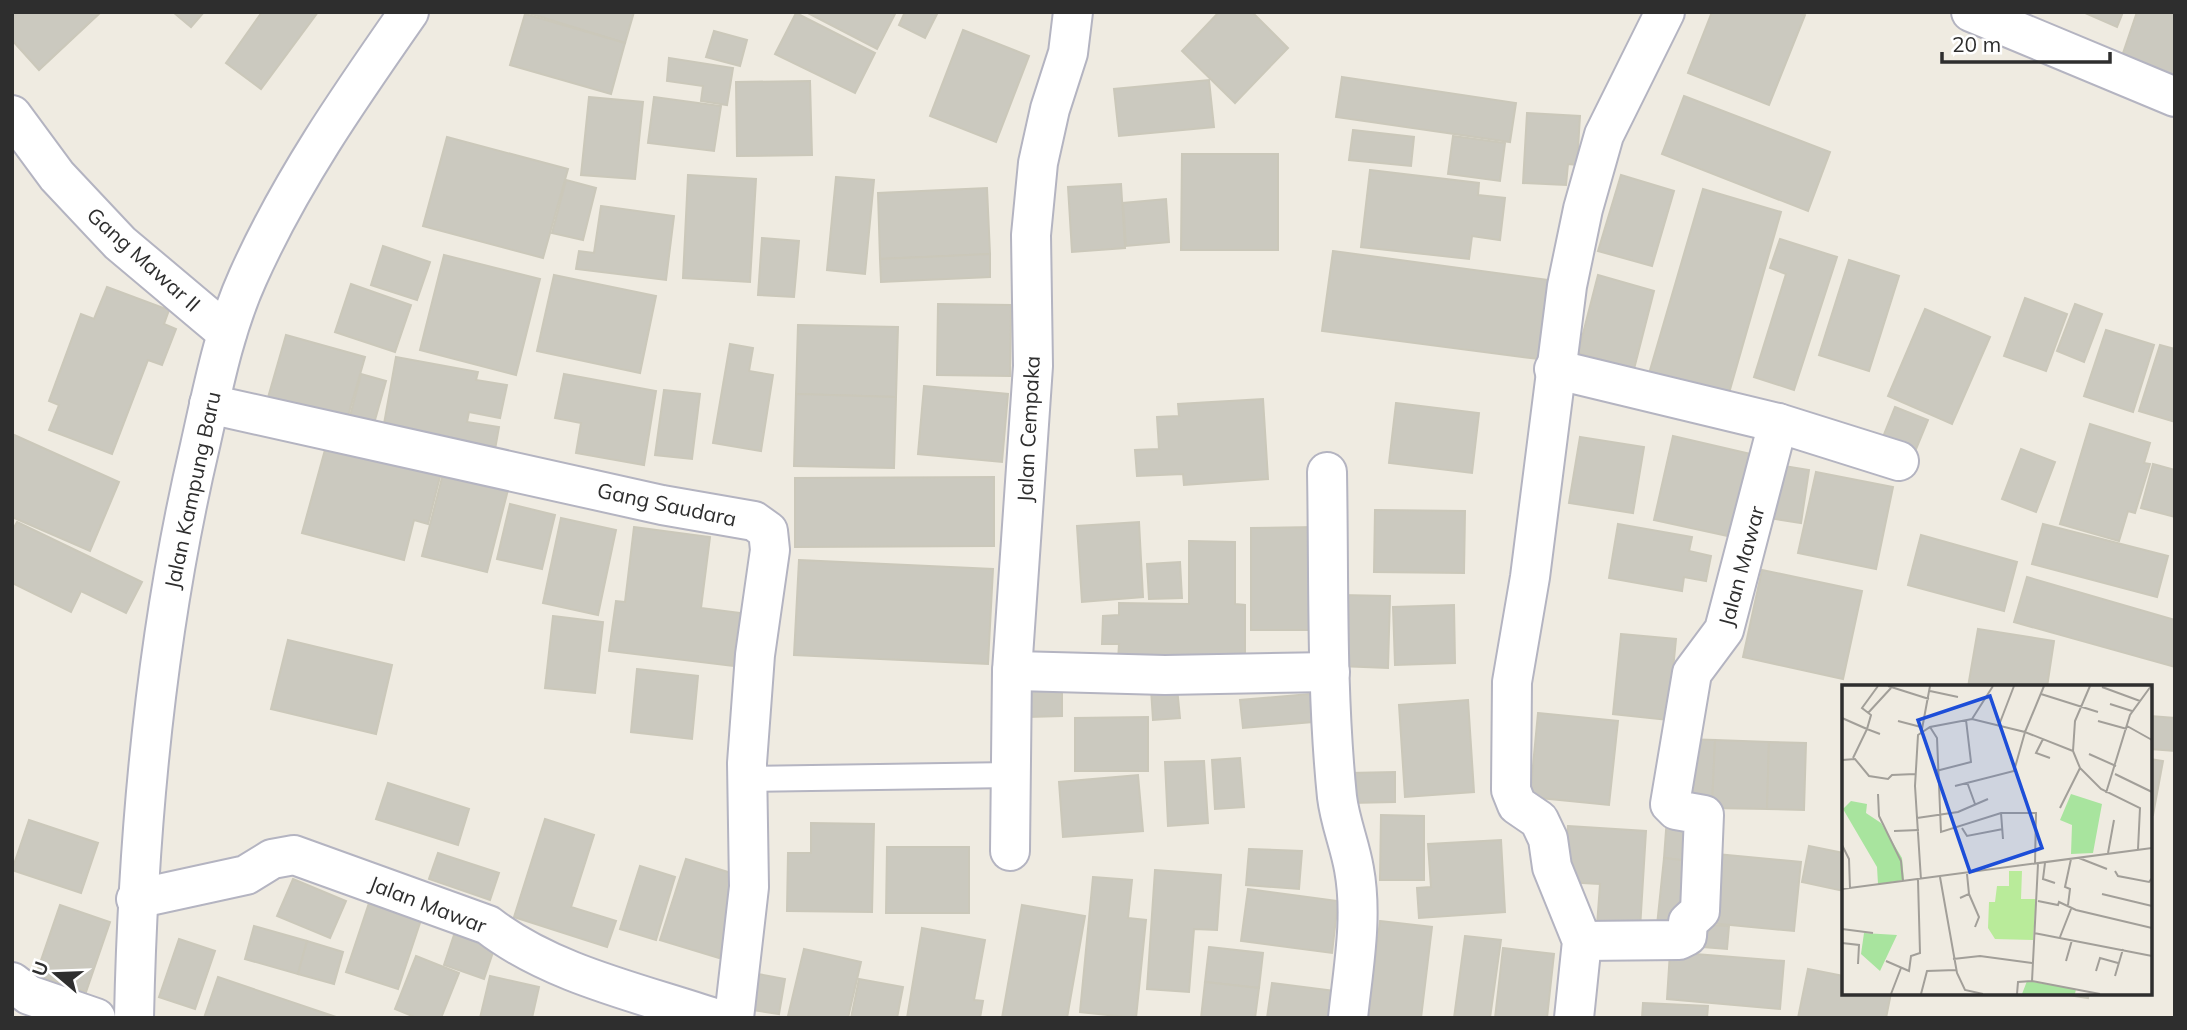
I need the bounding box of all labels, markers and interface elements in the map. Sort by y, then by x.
scale bar [1942,21,2110,65]
text: 20 m [1952,31,2001,57]
street label: Gang Mawar II [82,201,206,317]
street label: Jalan Cempaka [1011,355,1045,503]
street label: Jalan Kampung Baru [158,389,226,591]
street label: Gang Saudara [595,477,739,531]
street label: Jalan Mawar [1712,503,1770,629]
inset map [1842,685,2152,995]
street label: Jalan Mawar [366,870,491,938]
north arrow [21,939,91,1009]
text: U [26,958,54,979]

